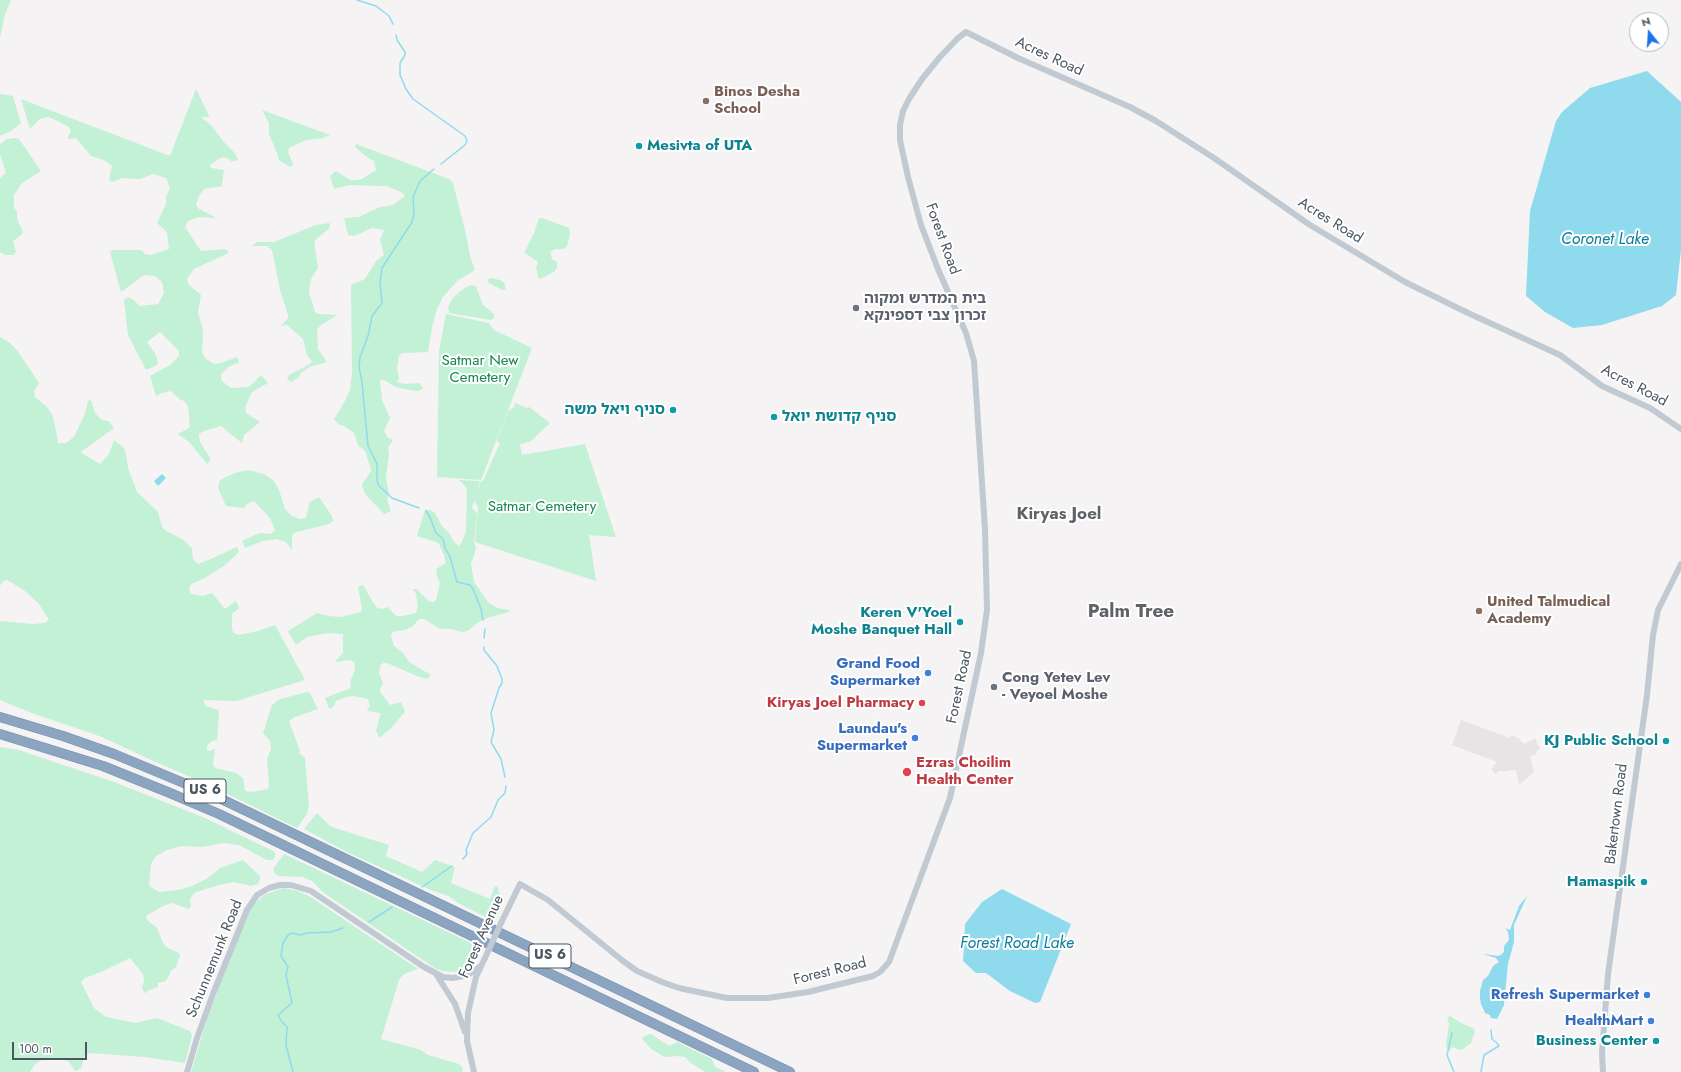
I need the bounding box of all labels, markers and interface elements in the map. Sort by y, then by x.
north arrow [1629,12,1669,52]
text: N [1639,13,1652,30]
street label: Acres Road [1012,33,1086,81]
place label: Binos Desha School [714,83,800,118]
marker: Binos Desha School [701,96,711,106]
place label: Mesivta of UTA [647,137,752,155]
marker: Mesivta of UTA [634,141,644,151]
street label: Acres Road [1294,194,1366,248]
street label: Forest Road [921,201,963,277]
water label: Coronet Lake [1561,230,1649,250]
place label: בית המדרש ומקוה זכרון צבי דספינקא [864,290,986,325]
marker: בית המדרש ומקוה זכרון צבי דספינקא [851,303,861,313]
park label: Satmar New Cemetery [442,352,518,387]
street label: Acres Road [1598,361,1670,411]
place label: סניף ויאל משה [565,401,665,419]
marker: סניף ויאל משה [668,405,678,415]
place label: סניף קדושת יואל [782,408,896,426]
marker: סניף קדושת יואל [769,412,779,422]
park label: Satmar Cemetery [488,498,596,516]
district label: Kiryas Joel [1017,505,1101,525]
place label: United Talmudical Academy [1487,593,1610,628]
district label: Palm Tree [1088,601,1174,623]
place label: Keren V'Yoel Moshe Banquet Hall [811,604,952,639]
marker: United Talmudical Academy [1474,606,1484,616]
marker: Keren V'Yoel Moshe Banquet Hall [955,617,965,627]
street label: Forest Road [943,649,977,725]
place label: Grand Food Supermarket [830,655,920,690]
marker: Grand Food Supermarket [923,668,933,678]
place label: Cong Yetev Lev - Veyoel Moshe [1002,669,1110,704]
marker: Cong Yetev Lev - Veyoel Moshe [989,682,999,692]
place label: Kiryas Joel Pharmacy [767,694,914,712]
marker: Kiryas Joel Pharmacy [917,698,927,708]
place label: Laundau's Supermarket [817,720,907,755]
place label: KJ Public School [1544,732,1658,750]
marker: Laundau's Supermarket [910,733,920,743]
marker: KJ Public School [1661,736,1671,746]
place label: Ezras Choilim Health Center [916,754,1014,789]
street label: Bakertown Road [1602,763,1632,865]
marker: Ezras Choilim Health Center [901,766,913,778]
road number: US 6 [184,779,226,803]
place label: Hamaspik [1567,873,1636,891]
marker: Hamaspik [1639,877,1649,887]
street label: Forest Avenue [456,893,508,981]
street label: Schunnemunk Road [183,897,247,1021]
water label: Forest Road Lake [960,934,1074,954]
road number: US 6 [529,944,571,968]
street label: Forest Road [792,954,868,990]
place label: Refresh Supermarket [1491,986,1639,1004]
marker: Refresh Supermarket [1642,990,1652,1000]
place label: HealthMart [1565,1012,1643,1030]
marker: HealthMart [1646,1016,1656,1026]
place label: Business Center [1536,1032,1648,1050]
scale bar [14,1034,89,1060]
marker: Business Center [1651,1036,1661,1046]
text: 100 m [19,1040,52,1058]

